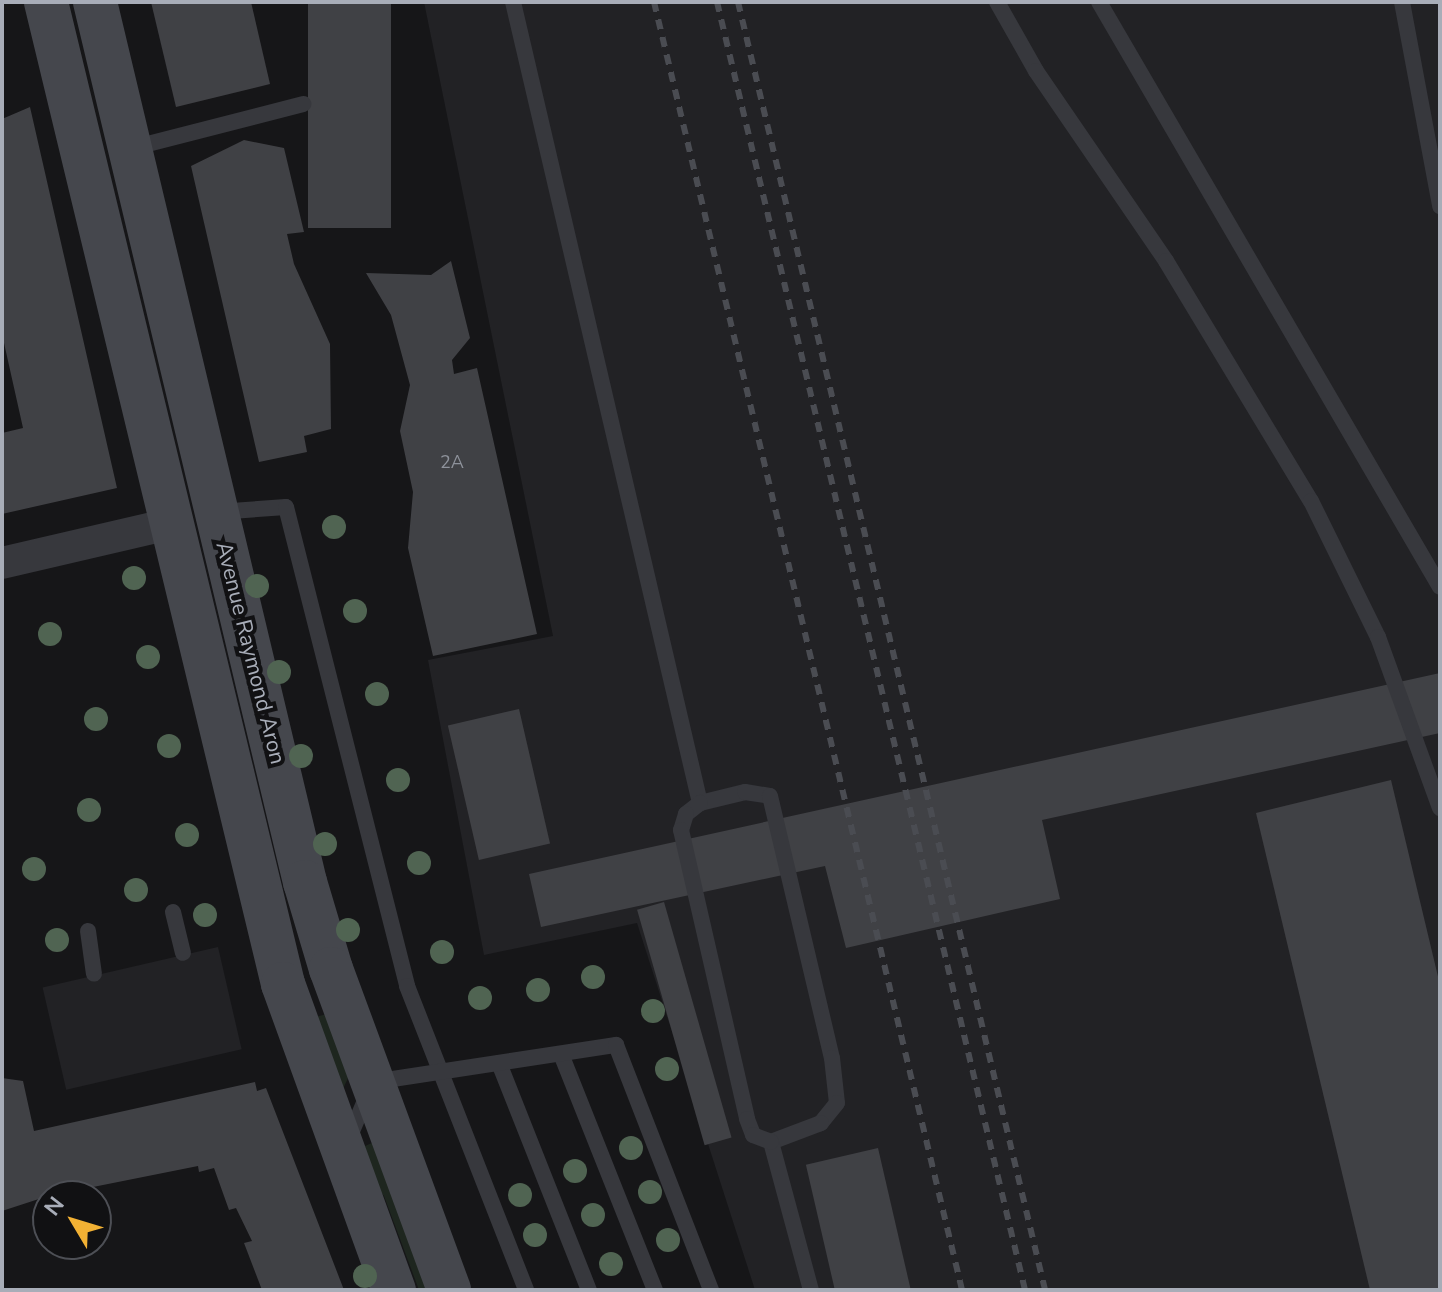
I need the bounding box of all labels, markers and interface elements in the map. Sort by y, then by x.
house number: 2A [440,451,464,473]
street label: Avenue Raymond Aron [210,539,290,767]
north arrow [32,1180,112,1260]
text: N [38,1191,72,1222]

